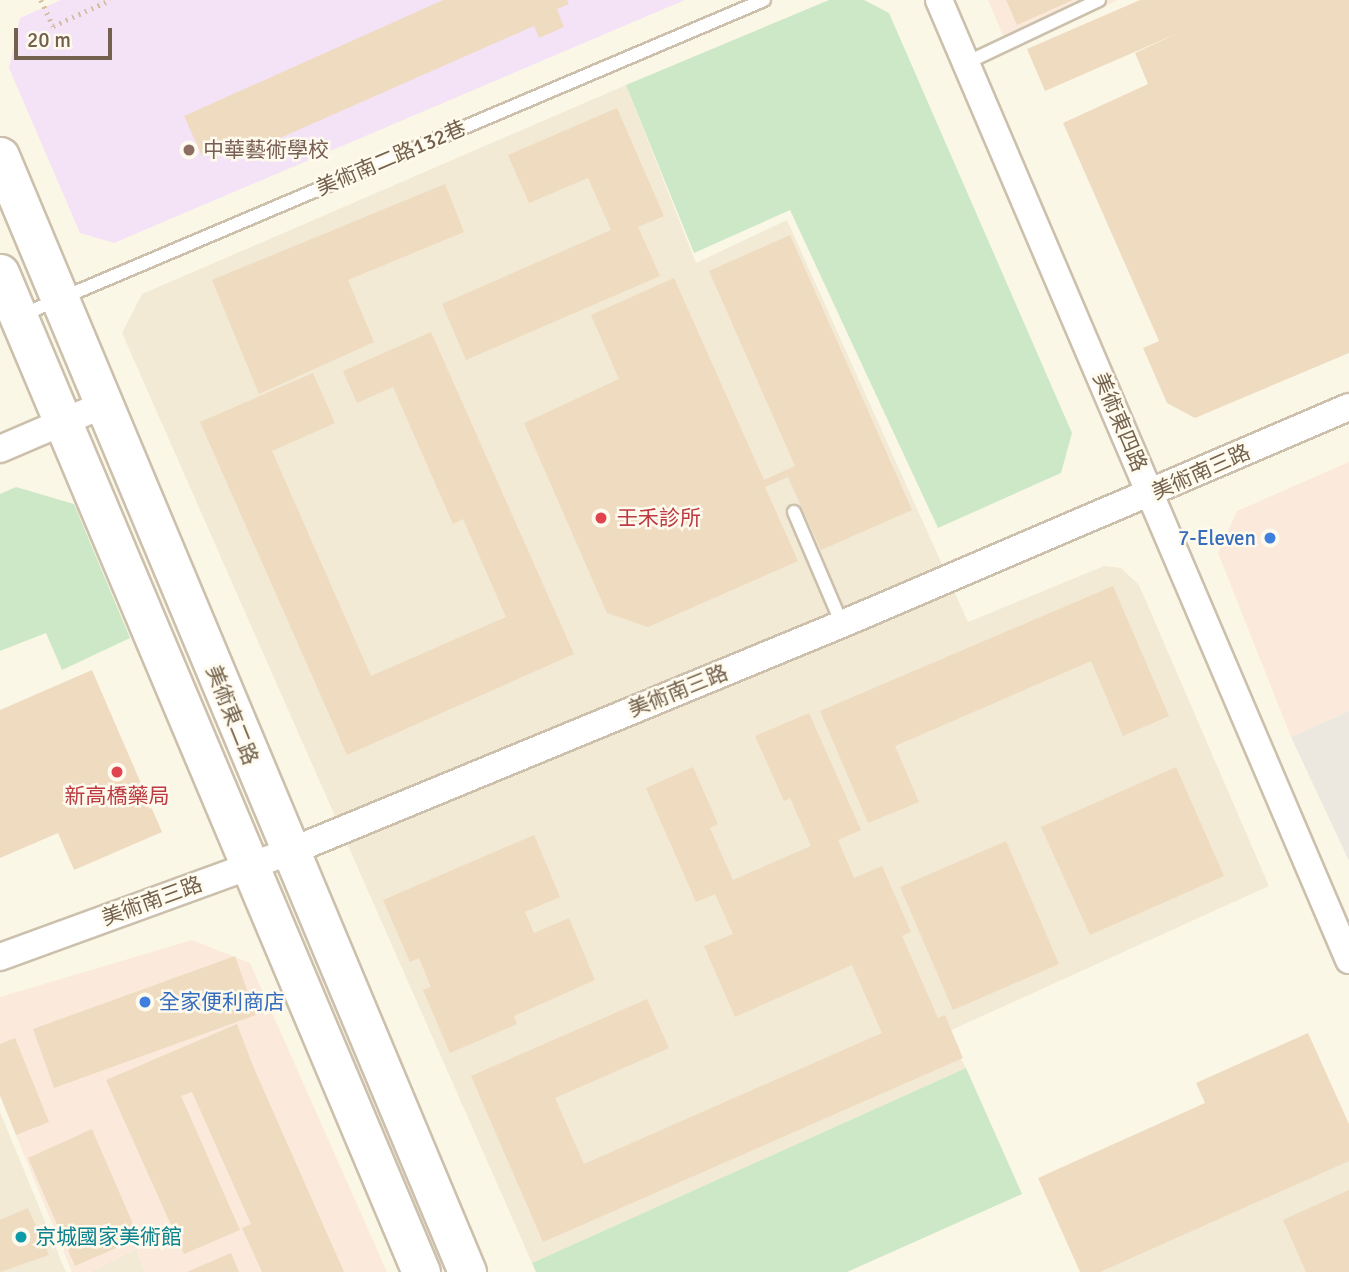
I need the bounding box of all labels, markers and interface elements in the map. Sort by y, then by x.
scale bar [18,14,116,58]
text: 20 m [27,27,71,53]
street label: 美術南二路132巷 [312,115,470,201]
place label: 中華藝術學校 [203,137,329,163]
marker: 中華藝術學校 [181,142,197,158]
street label: 美術東四路 [1088,369,1152,475]
street label: 美術南三路 [1148,439,1254,505]
place label: 壬禾診所 [617,505,701,531]
marker: 壬禾診所 [591,508,611,528]
place label: 7-Eleven [1178,525,1256,551]
marker: 7-Eleven [1262,530,1278,546]
street label: 美術南三路 [625,660,731,722]
street label: 美術東二路 [201,662,263,768]
marker: 新高橋藥局 [109,764,125,780]
place label: 新高橋藥局 [65,783,169,809]
street label: 美術南三路 [98,871,206,931]
place label: 全家便利商店 [159,989,285,1015]
marker: 全家便利商店 [137,994,153,1010]
place label: 京城國家美術館 [35,1224,182,1250]
marker: 京城國家美術館 [13,1229,29,1245]

